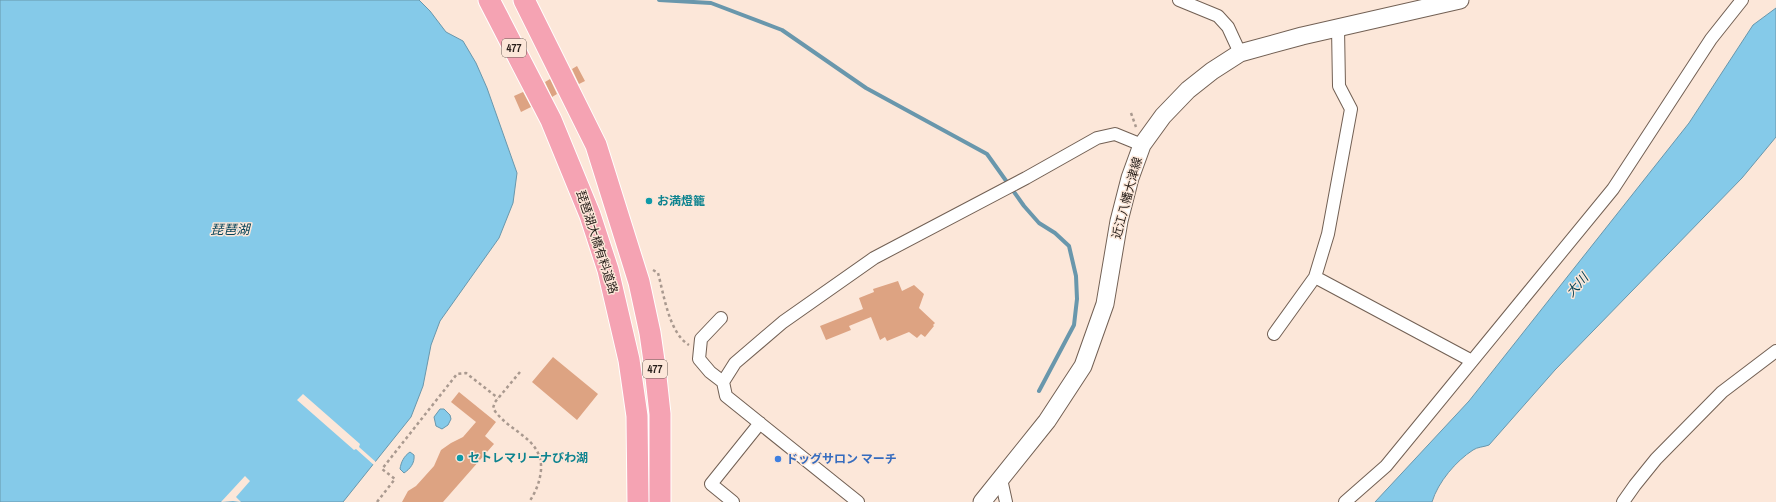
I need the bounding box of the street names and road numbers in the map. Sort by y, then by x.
road number: 477 [502,39,526,57]
street label: 近江八幡大津線 [1108,155,1146,241]
street label: 琵琶湖大橋有料道路 [573,188,621,296]
road number: 477 [643,360,667,378]

